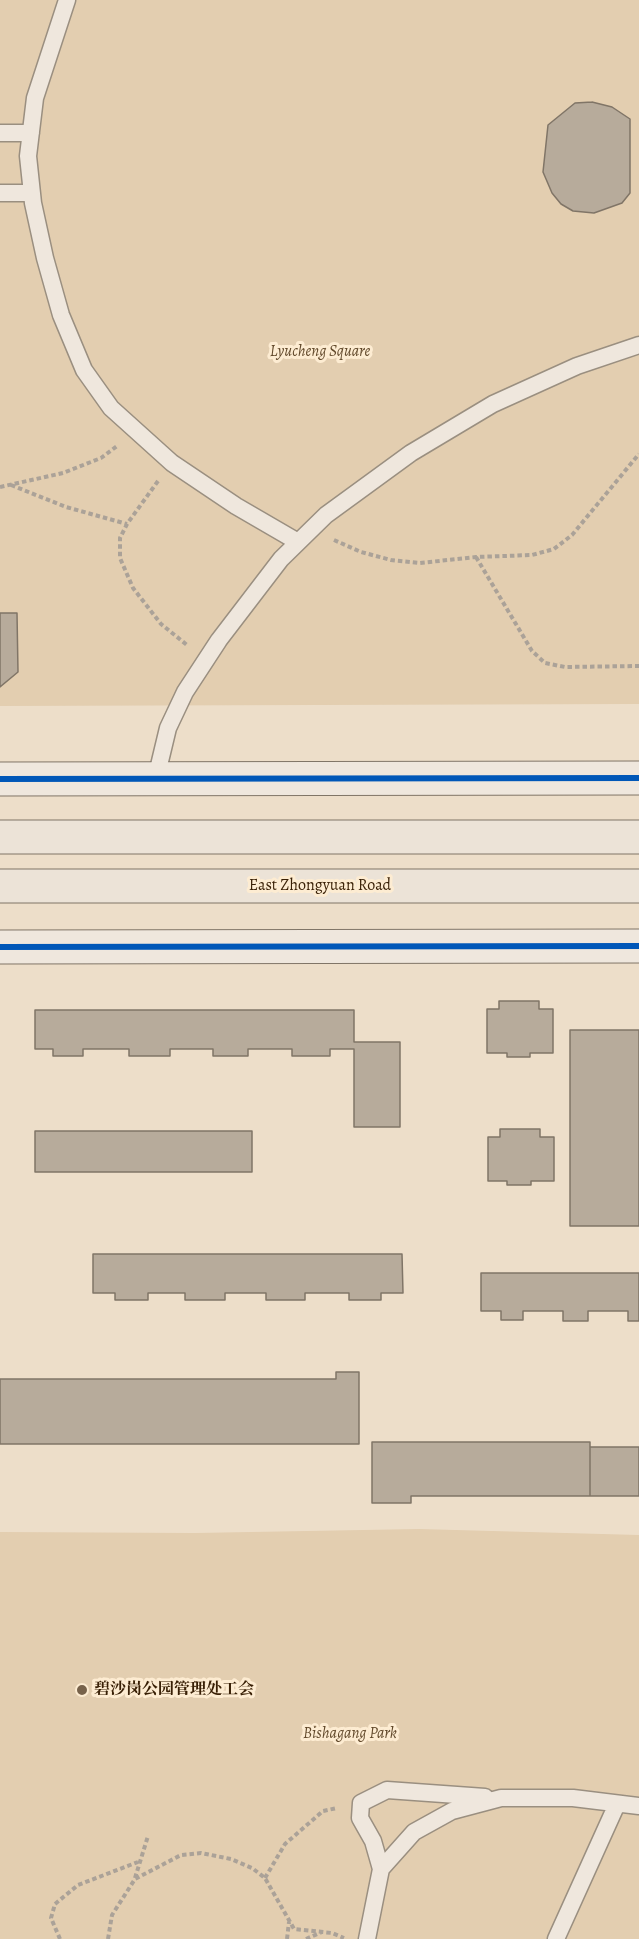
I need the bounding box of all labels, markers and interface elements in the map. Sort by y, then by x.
park label: Lyucheng Square [270,342,370,362]
street label: East Zhongyuan Road [249,876,391,896]
place label: 碧沙岗公园管理处工会 [94,1680,254,1700]
marker: 碧沙岗公园管理处工会 [75,1683,89,1697]
park label: Bishagang Park [303,1724,397,1744]

